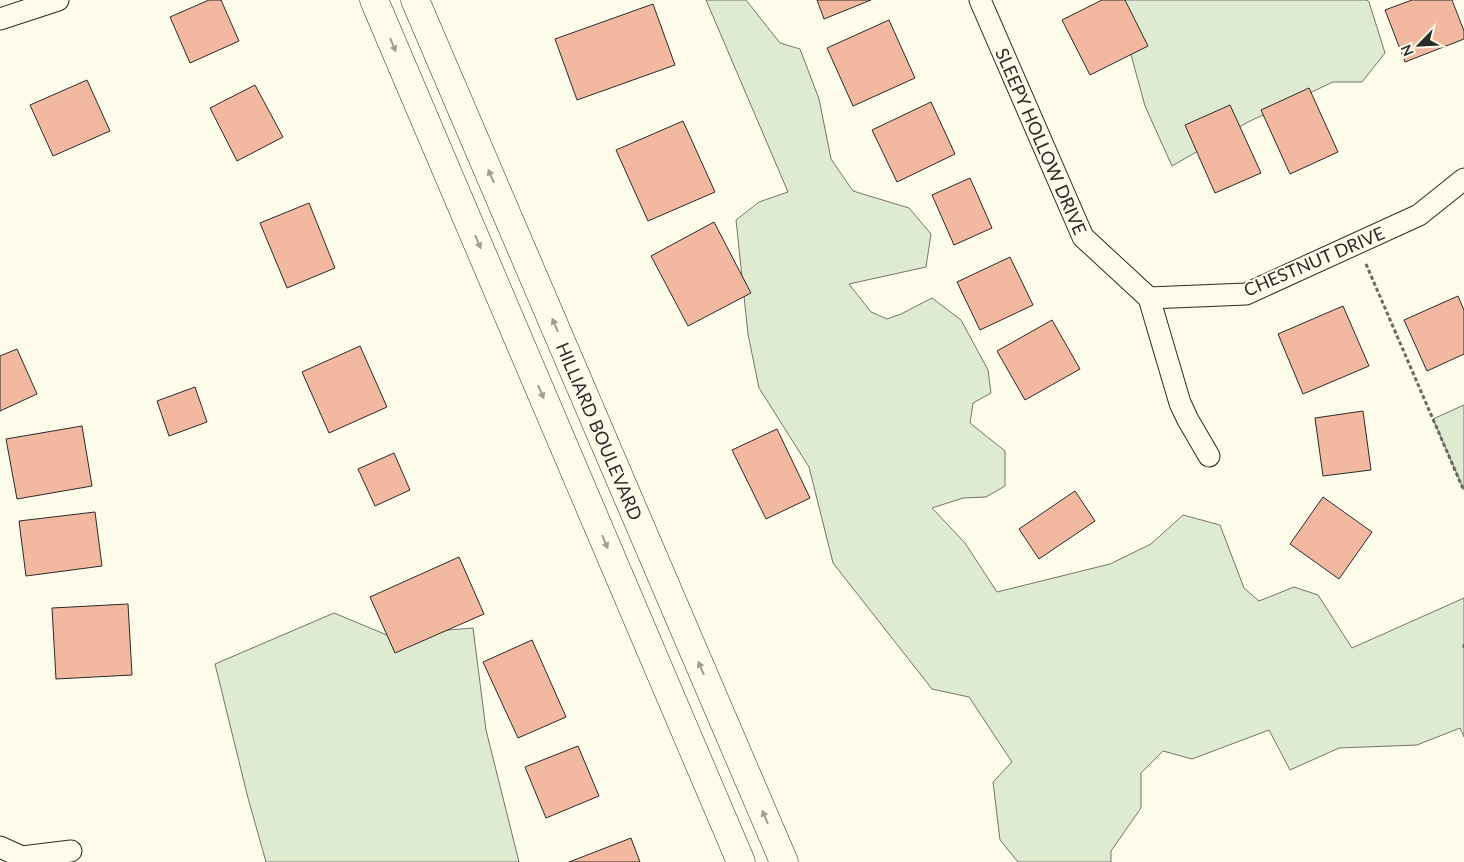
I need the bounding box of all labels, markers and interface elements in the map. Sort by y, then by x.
north arrow [1394,20,1444,70]
one-way arrow [390,38,398,52]
text: N [1397,42,1417,59]
street label: SLEEPY HOLLOW DRIVE [991,44,1092,238]
one-way arrow [486,169,494,183]
street label: CHESTNUT DRIVE [1240,221,1388,301]
one-way arrow [474,235,482,250]
one-way arrow [550,318,558,332]
street label: HILLIARD BOULEVARD [552,339,647,524]
one-way arrow [538,385,546,399]
one-way arrow [601,535,609,549]
one-way arrow [696,661,704,675]
one-way arrow [760,810,768,824]

